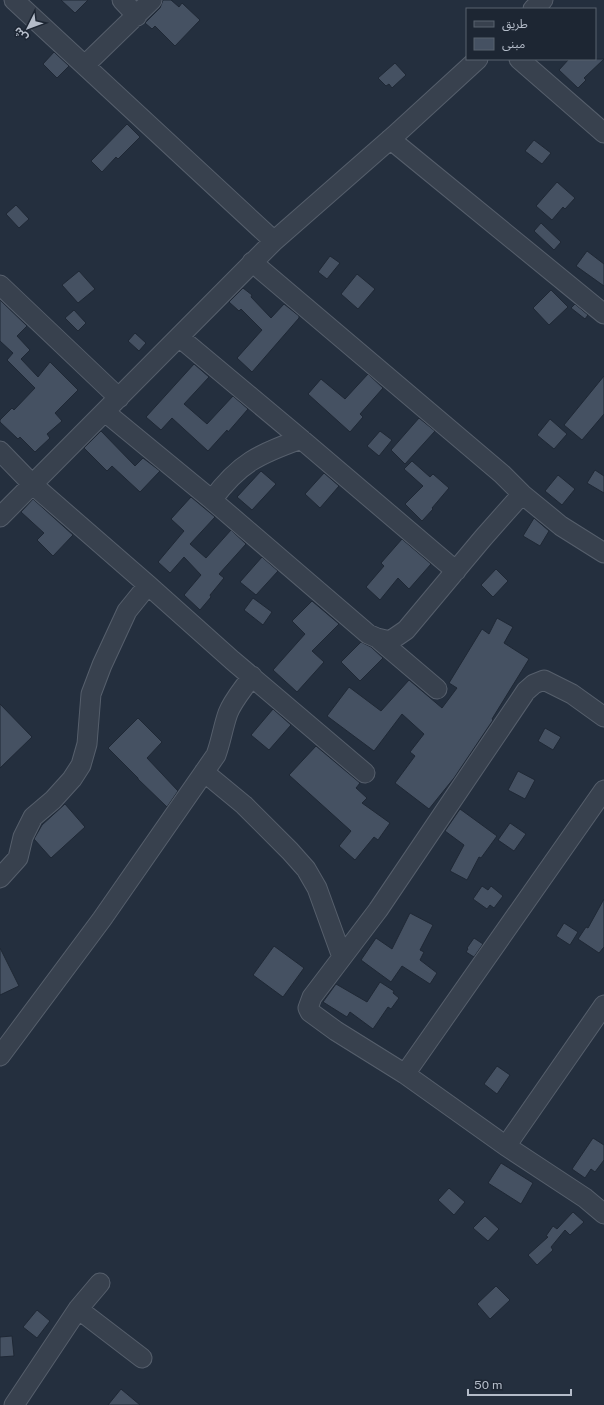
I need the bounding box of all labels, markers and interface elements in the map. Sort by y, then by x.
north arrow [8,8,48,48]
legend [466,8,596,60]
text: طريق [502,17,528,32]
text: ش [11,24,31,44]
text: مبنى [502,37,525,51]
scale bar [468,1371,571,1397]
text: 50 m [474,1378,502,1392]

